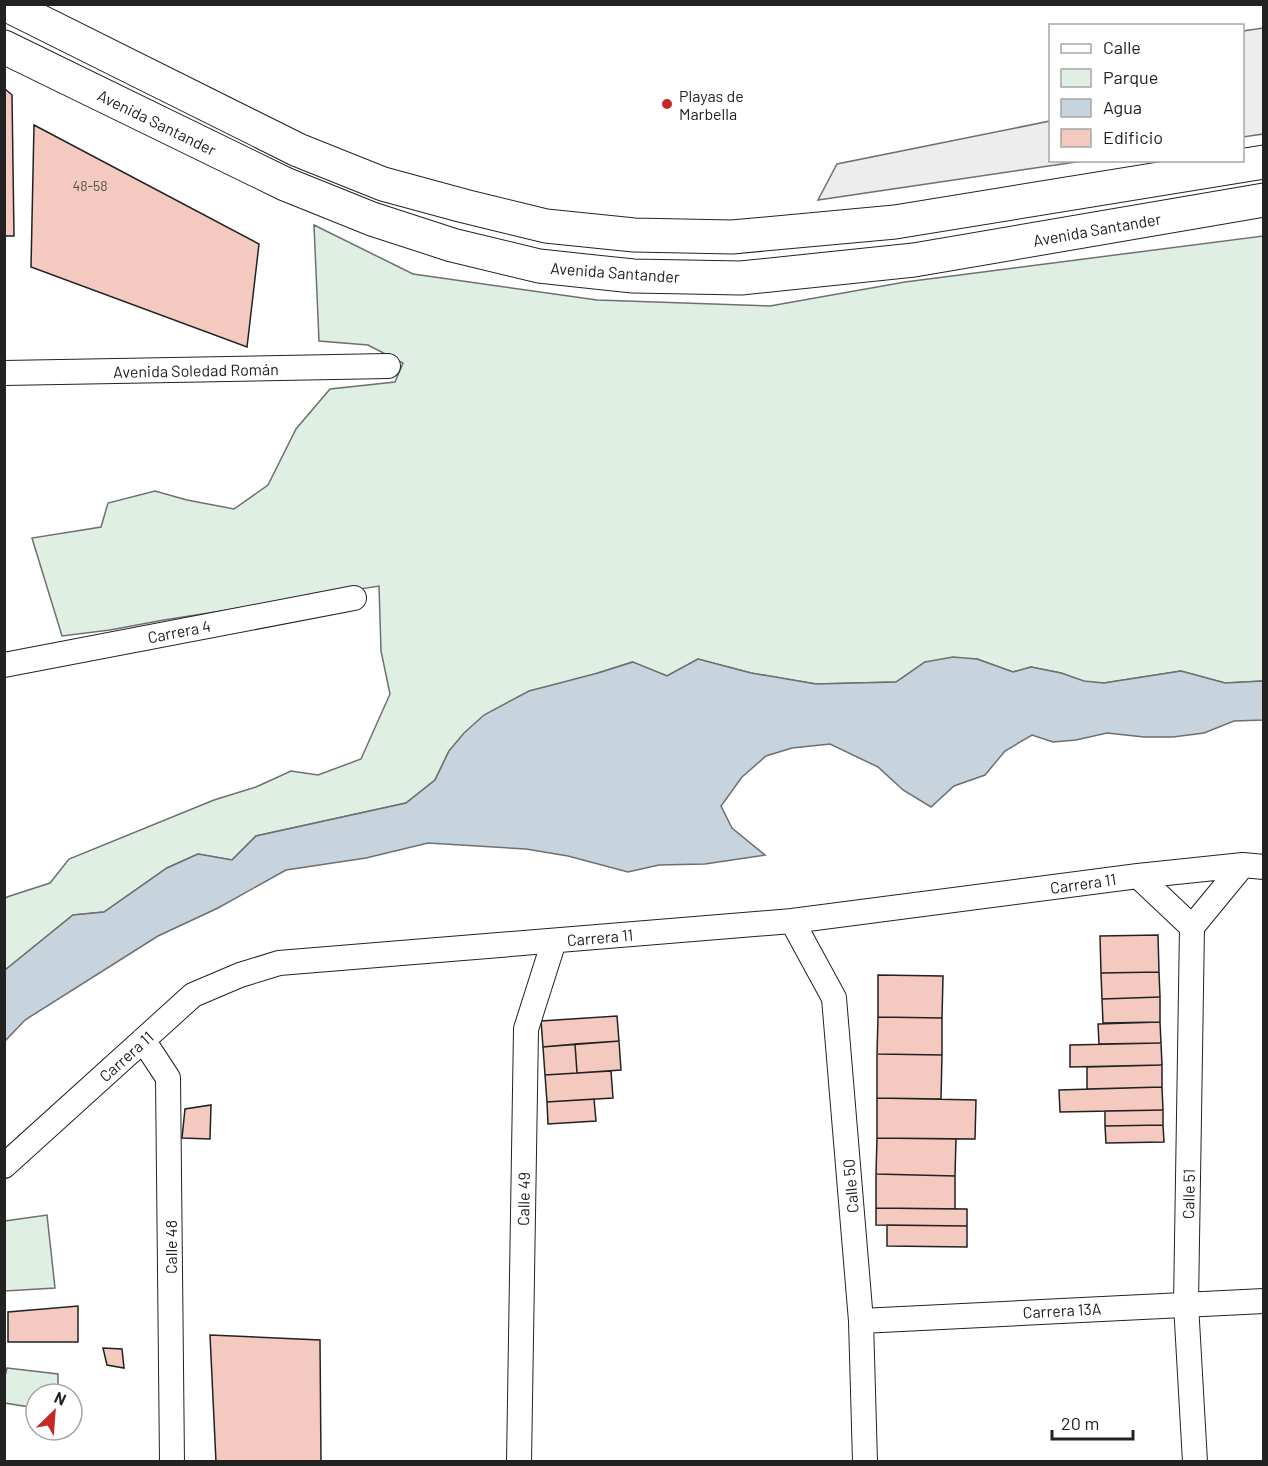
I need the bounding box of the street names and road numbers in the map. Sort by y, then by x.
street label: Avenida Santander [95,85,220,159]
street label: Avenida Santander [1032,208,1163,250]
street label: Avenida Santander [550,258,681,286]
street label: Avenida Soledad Román [113,359,279,381]
street label: Carrera 4 [146,616,212,646]
street label: Carrera 11 [1049,869,1117,897]
street label: Carrera 11 [566,925,634,949]
street label: Carrera 11 [95,1027,157,1085]
street label: Calle 50 [838,1158,862,1214]
street label: Calle 51 [1178,1169,1198,1219]
street label: Calle 49 [513,1172,533,1226]
street label: Calle 48 [161,1220,180,1274]
street label: Carrera 13A [1022,1298,1102,1322]

